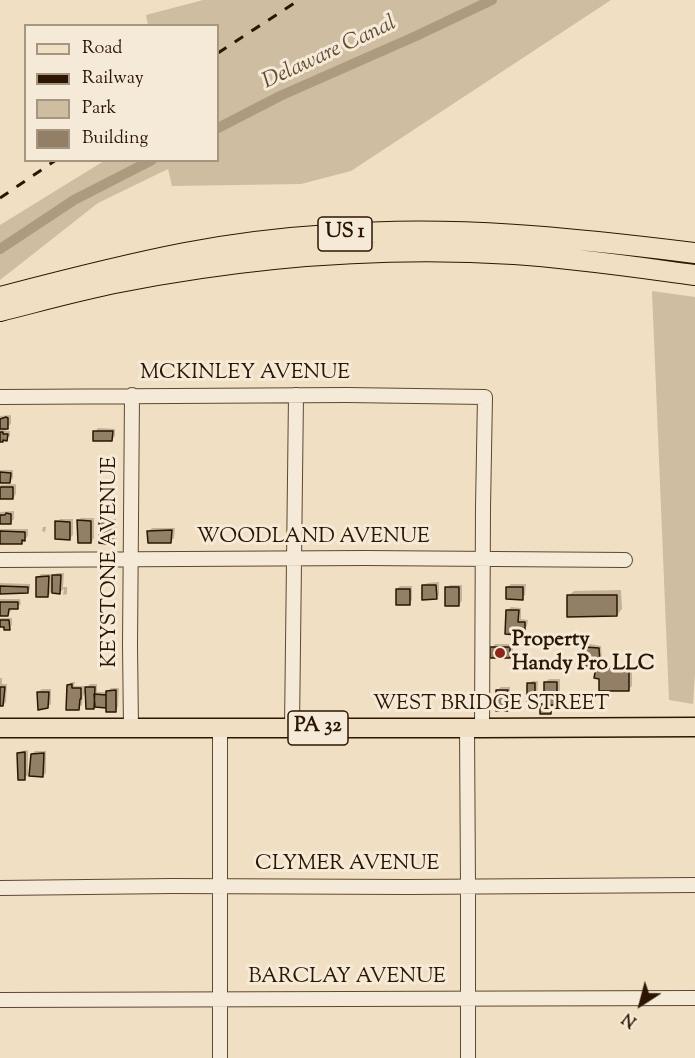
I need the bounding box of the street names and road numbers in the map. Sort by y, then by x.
road number: US 1 [318,217,372,251]
street label: MCKINLEY AVENUE [140,361,350,387]
street label: KEYSTONE AVENUE [98,456,124,668]
street label: WOODLAND AVENUE [196,525,430,551]
street label: WEST BRIDGE STREET [373,692,609,718]
road number: PA 32 [288,711,348,745]
street label: CLYMER AVENUE [255,852,439,878]
street label: BARCLAY AVENUE [248,965,446,991]

